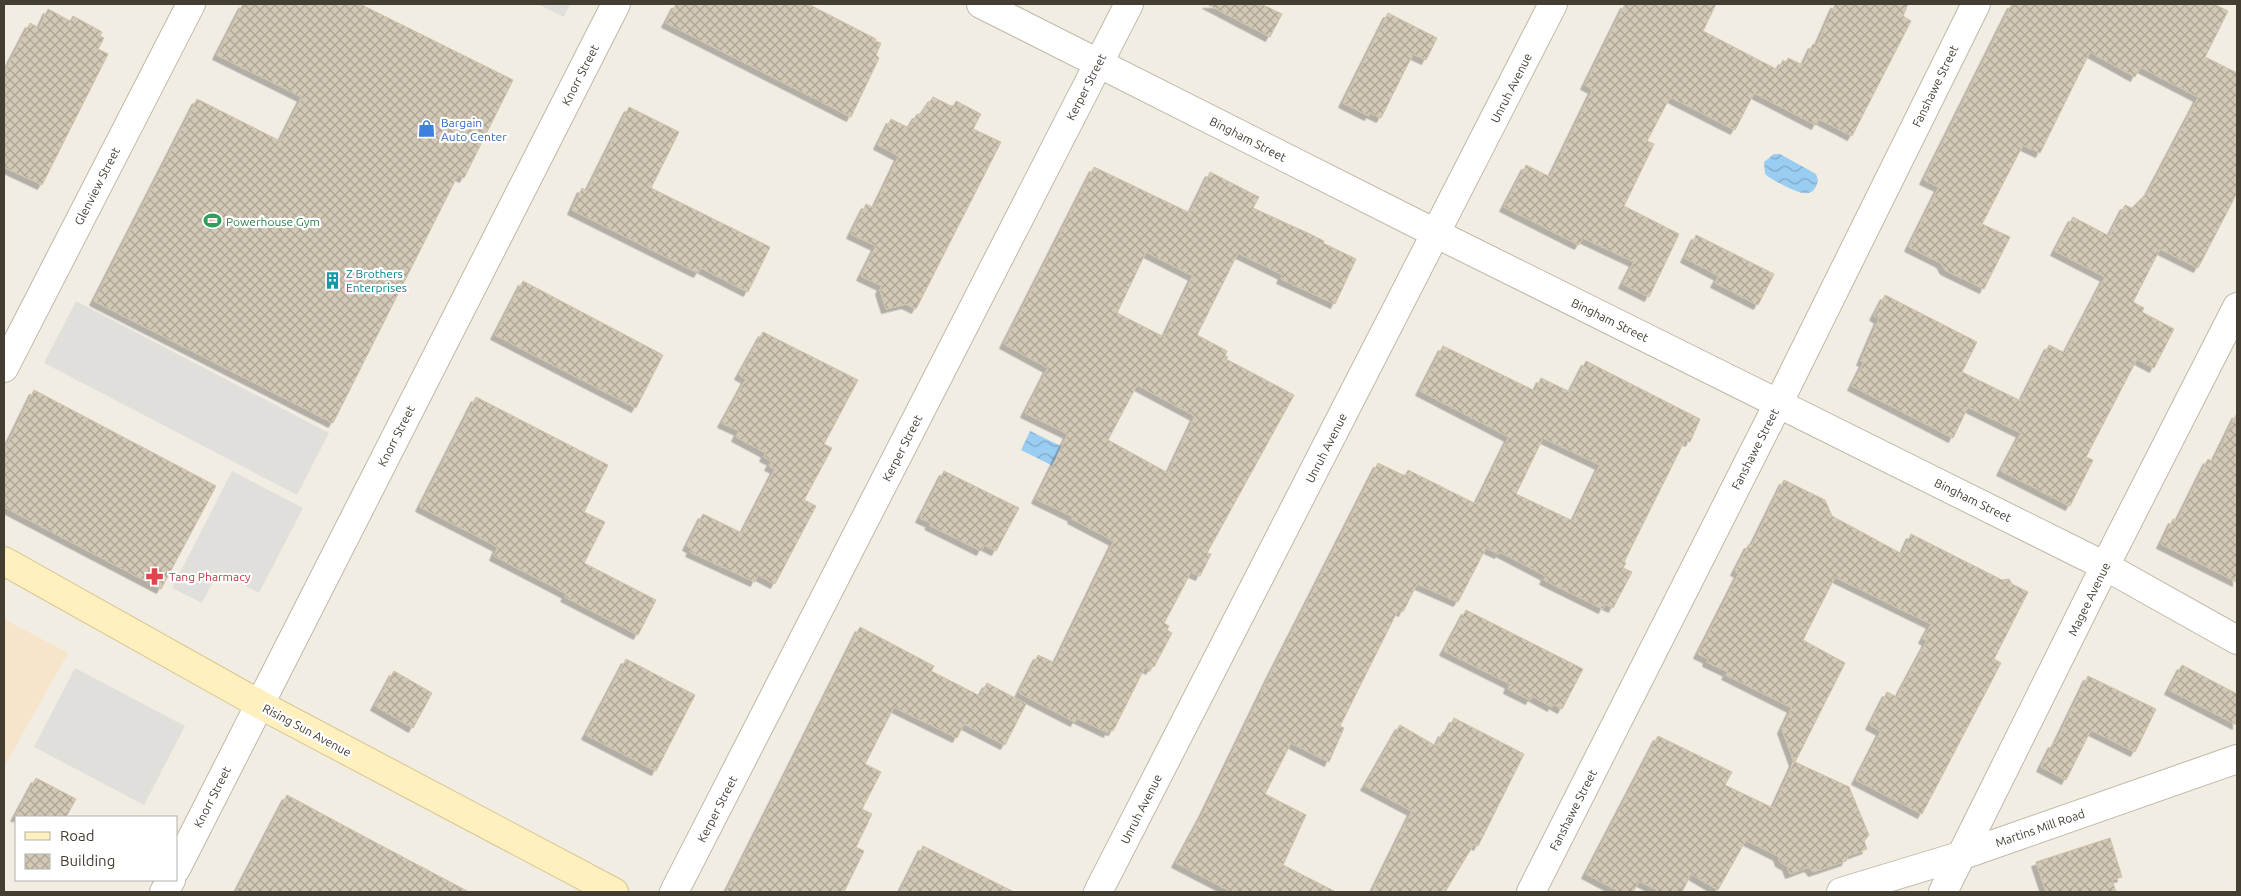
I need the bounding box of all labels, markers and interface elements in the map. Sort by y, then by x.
street label: Knorr Street [559,42,601,108]
street label: Fanshawe Street [1910,43,1961,129]
street label: Kerper Street [1064,51,1108,122]
street label: Unruh Avenue [1488,51,1534,125]
street label: Bingham Street [1208,114,1289,164]
place label: Bargain Auto Center [441,116,507,143]
shop icon: Bargain Auto Center [417,119,437,139]
street label: Glenview Street [72,145,122,227]
sports icon: Powerhouse Gym [202,211,222,231]
place label: Powerhouse Gym [226,215,320,228]
place label: Z Brothers Enterprises [346,267,407,294]
building icon: Z Brothers Enterprises [322,270,342,290]
street label: Bingham Street [1569,296,1651,344]
street label: Knorr Street [375,403,417,469]
street label: Fanshawe Street [1729,406,1781,492]
street label: Unruh Avenue [1303,411,1349,485]
street label: Kerper Street [880,412,924,483]
street label: Bingham Street [1932,476,2014,524]
street label: Magee Avenue [2066,560,2112,638]
pharmacy icon: Tang Pharmacy [145,566,165,586]
place label: Tang Pharmacy [169,570,251,583]
street label: Rising Sun Avenue [261,701,353,759]
street label: Knorr Street [191,764,233,830]
street label: Fanshawe Street [1547,767,1599,853]
street label: Unruh Avenue [1118,772,1164,846]
street label: Kerper Street [695,773,739,844]
street label: Martins Mill Road [1994,807,2086,849]
legend [15,816,178,881]
text: Road [60,827,95,844]
text: Building [60,852,115,869]

